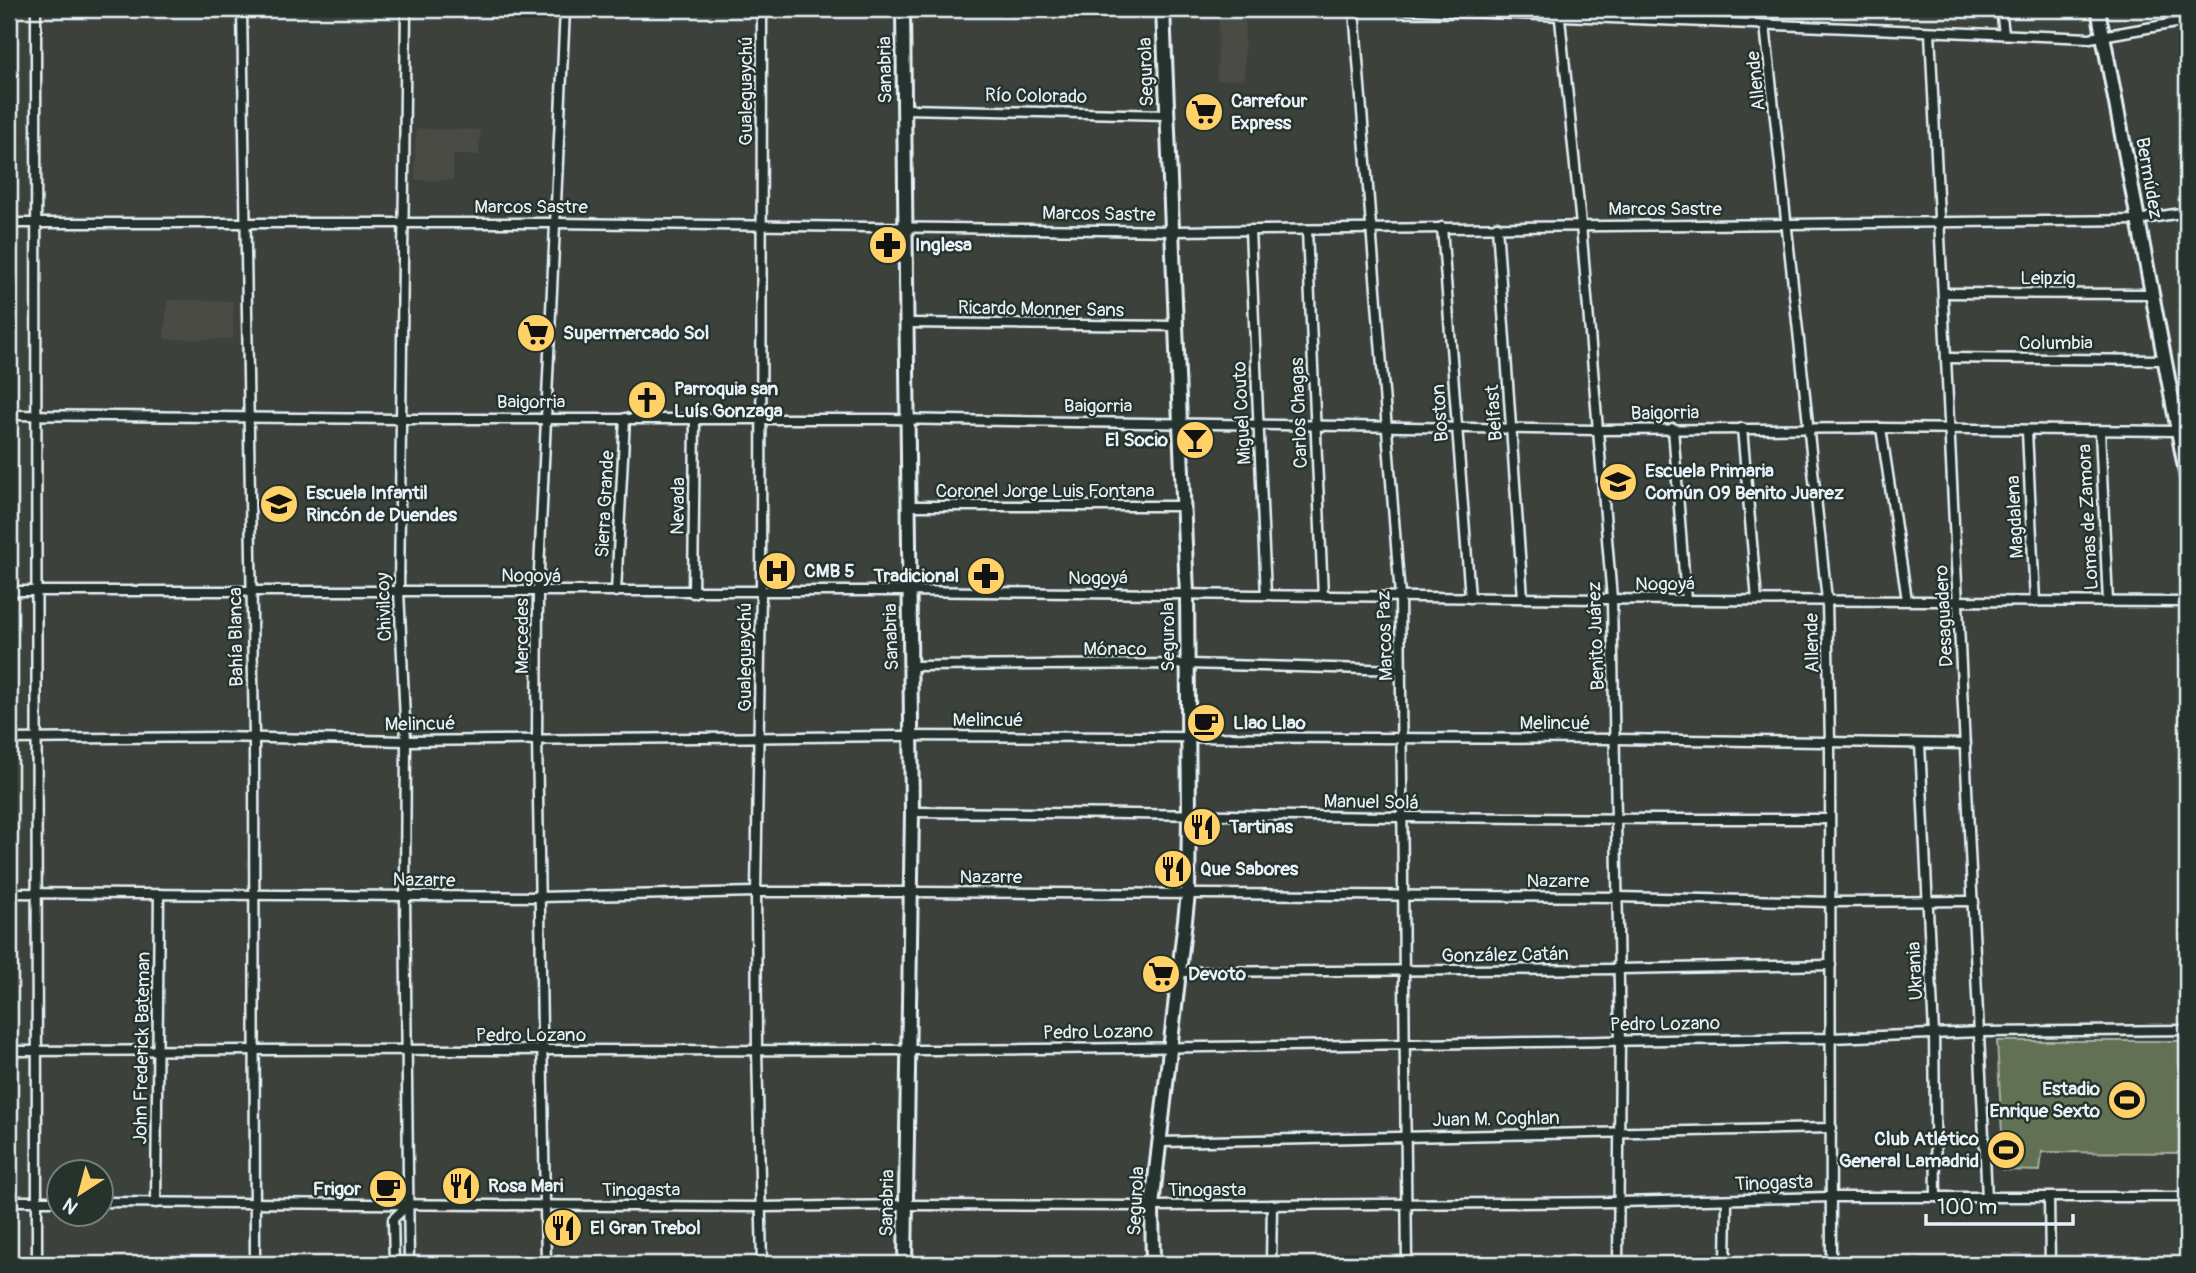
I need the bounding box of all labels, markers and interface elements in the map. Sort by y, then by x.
street label: Gualeguaychú [734,36,758,146]
street label: Sanabria [872,36,898,104]
street label: Segurola [1133,37,1159,107]
street label: Allende [1741,49,1771,112]
street label: Río Colorado [985,83,1087,109]
place label: Carrefour Express [1231,89,1307,135]
supermarket icon: Carrefour Express [1183,91,1225,133]
street label: Bermúdez [2130,135,2168,221]
street label: Marcos Sastre [474,195,588,219]
street label: Marcos Sastre [1608,197,1722,221]
street label: Marcos Sastre [1042,201,1157,227]
pharmacy icon: Inglesa [867,224,909,266]
place label: Inglesa [915,233,972,257]
street label: Leipzig [2020,266,2076,290]
street label: Ricardo Monner Sans [958,296,1125,322]
supermarket icon: Supermercado Sol [515,312,557,354]
place label: Supermercado Sol [563,321,709,345]
street label: Columbia [2019,331,2093,355]
street label: Carlos Chagas [1285,357,1313,469]
street label: Miguel Couto [1227,361,1257,465]
place label: Parroquia san Luís Gonzaga [674,377,783,423]
church icon: Parroquia san Luís Gonzaga [626,379,668,421]
street label: Boston [1426,383,1454,443]
street label: Belfast [1480,384,1508,442]
street label: Baigorria [497,390,565,414]
street label: Baigorria [1064,394,1132,418]
street label: Baigorria [1631,400,1700,426]
bar icon: El Socio [1174,419,1216,461]
place label: El Socio [1105,428,1169,452]
street label: Lomas de Zamora [2072,443,2104,591]
street label: Sierra Grande [590,449,620,558]
place label: Escuela Primaria Común 09 Benito Juarez [1645,459,1844,505]
school or university icon: Escuela Primaria Común 09 Benito Juarez [1597,461,1639,503]
street label: Magdalena [2001,475,2029,559]
street label: Nevada [665,477,691,535]
street label: Coronel Jorge Luis Fontana [935,479,1155,503]
place label: Escuela Infantil Rincón de Duendes [306,481,458,527]
school or university icon: Escuela Infantil Rincón de Duendes [258,483,300,525]
hospital icon: CMB 5 [756,550,798,592]
pharmacy icon: Tradicional [965,555,1007,597]
place label: CMB 5 [804,559,855,583]
street label: Nogoyá [501,563,561,589]
place label: Tradicional [873,564,959,588]
street label: Desaguadero [1929,564,1959,668]
street label: Nogoyá [1068,566,1128,590]
street label: Chivilcoy [371,572,397,642]
street label: Nogoyá [1635,572,1695,596]
street label: Benito Juárez [1582,581,1610,691]
street label: Bahía Blanca [223,587,249,687]
street label: Marcos Paz [1371,590,1399,682]
street label: Mercedes [510,597,534,674]
street label: Gualeguaychú [733,602,757,712]
street label: Segurola [1156,602,1180,672]
street label: Sanabria [878,603,904,671]
street label: Allende [1799,612,1825,673]
street label: Mónaco [1083,637,1147,661]
cafe icon: Llao Llao [1185,702,1227,744]
street label: Melincué [953,708,1023,732]
street label: Melincué [384,711,456,737]
place label: Llao Llao [1233,711,1306,735]
street label: Melincué [1520,711,1590,735]
street label: Manuel Solá [1323,789,1419,815]
restaurant icon: Tartinas [1181,806,1223,848]
place label: Tartinas [1228,815,1293,839]
restaurant icon: Que Sabores [1152,848,1194,890]
place label: Que Sabores [1200,857,1299,881]
street label: Nazarre [960,865,1023,889]
street label: Nazarre [392,867,456,893]
street label: Nazarre [1527,869,1590,893]
street label: Ukrania [1901,941,1929,1001]
street label: González Catán [1441,942,1569,968]
street label: John Frederick Bateman [128,951,156,1145]
supermarket icon: Devoto [1140,953,1182,995]
place label: Devoto [1188,962,1247,986]
street label: Pedro Lozano [1610,1011,1720,1037]
street label: Pedro Lozano [1043,1019,1153,1045]
street label: Pedro Lozano [476,1023,586,1047]
place label: Estadio Enrique Sexto [1989,1077,2101,1123]
sports icon: Estadio Enrique Sexto [2106,1079,2148,1121]
street label: Juan M. Coghlan [1432,1106,1560,1132]
place label: Club Atlético General Lamadrid [1839,1127,1980,1173]
sports icon: Club Atlético General Lamadrid [1985,1129,2027,1171]
north arrow [46,1158,116,1228]
restaurant icon: Rosa Mari [440,1165,482,1207]
street label: Segurola [1122,1165,1150,1236]
cafe icon: Frigor [367,1168,409,1210]
street label: Sanabria [874,1169,900,1237]
street label: Tinogasta [1734,1170,1814,1196]
place label: Rosa Mari [488,1174,564,1198]
place label: Frigor [313,1177,361,1201]
street label: Tinogasta [602,1178,680,1202]
street label: Tinogasta [1168,1178,1246,1202]
scale bar [1926,1182,2074,1226]
text: N [58,1192,83,1219]
text: 100 m [1937,1194,1997,1221]
restaurant icon: El Gran Trebol [542,1207,584,1249]
place label: El Gran Trebol [590,1216,701,1240]

